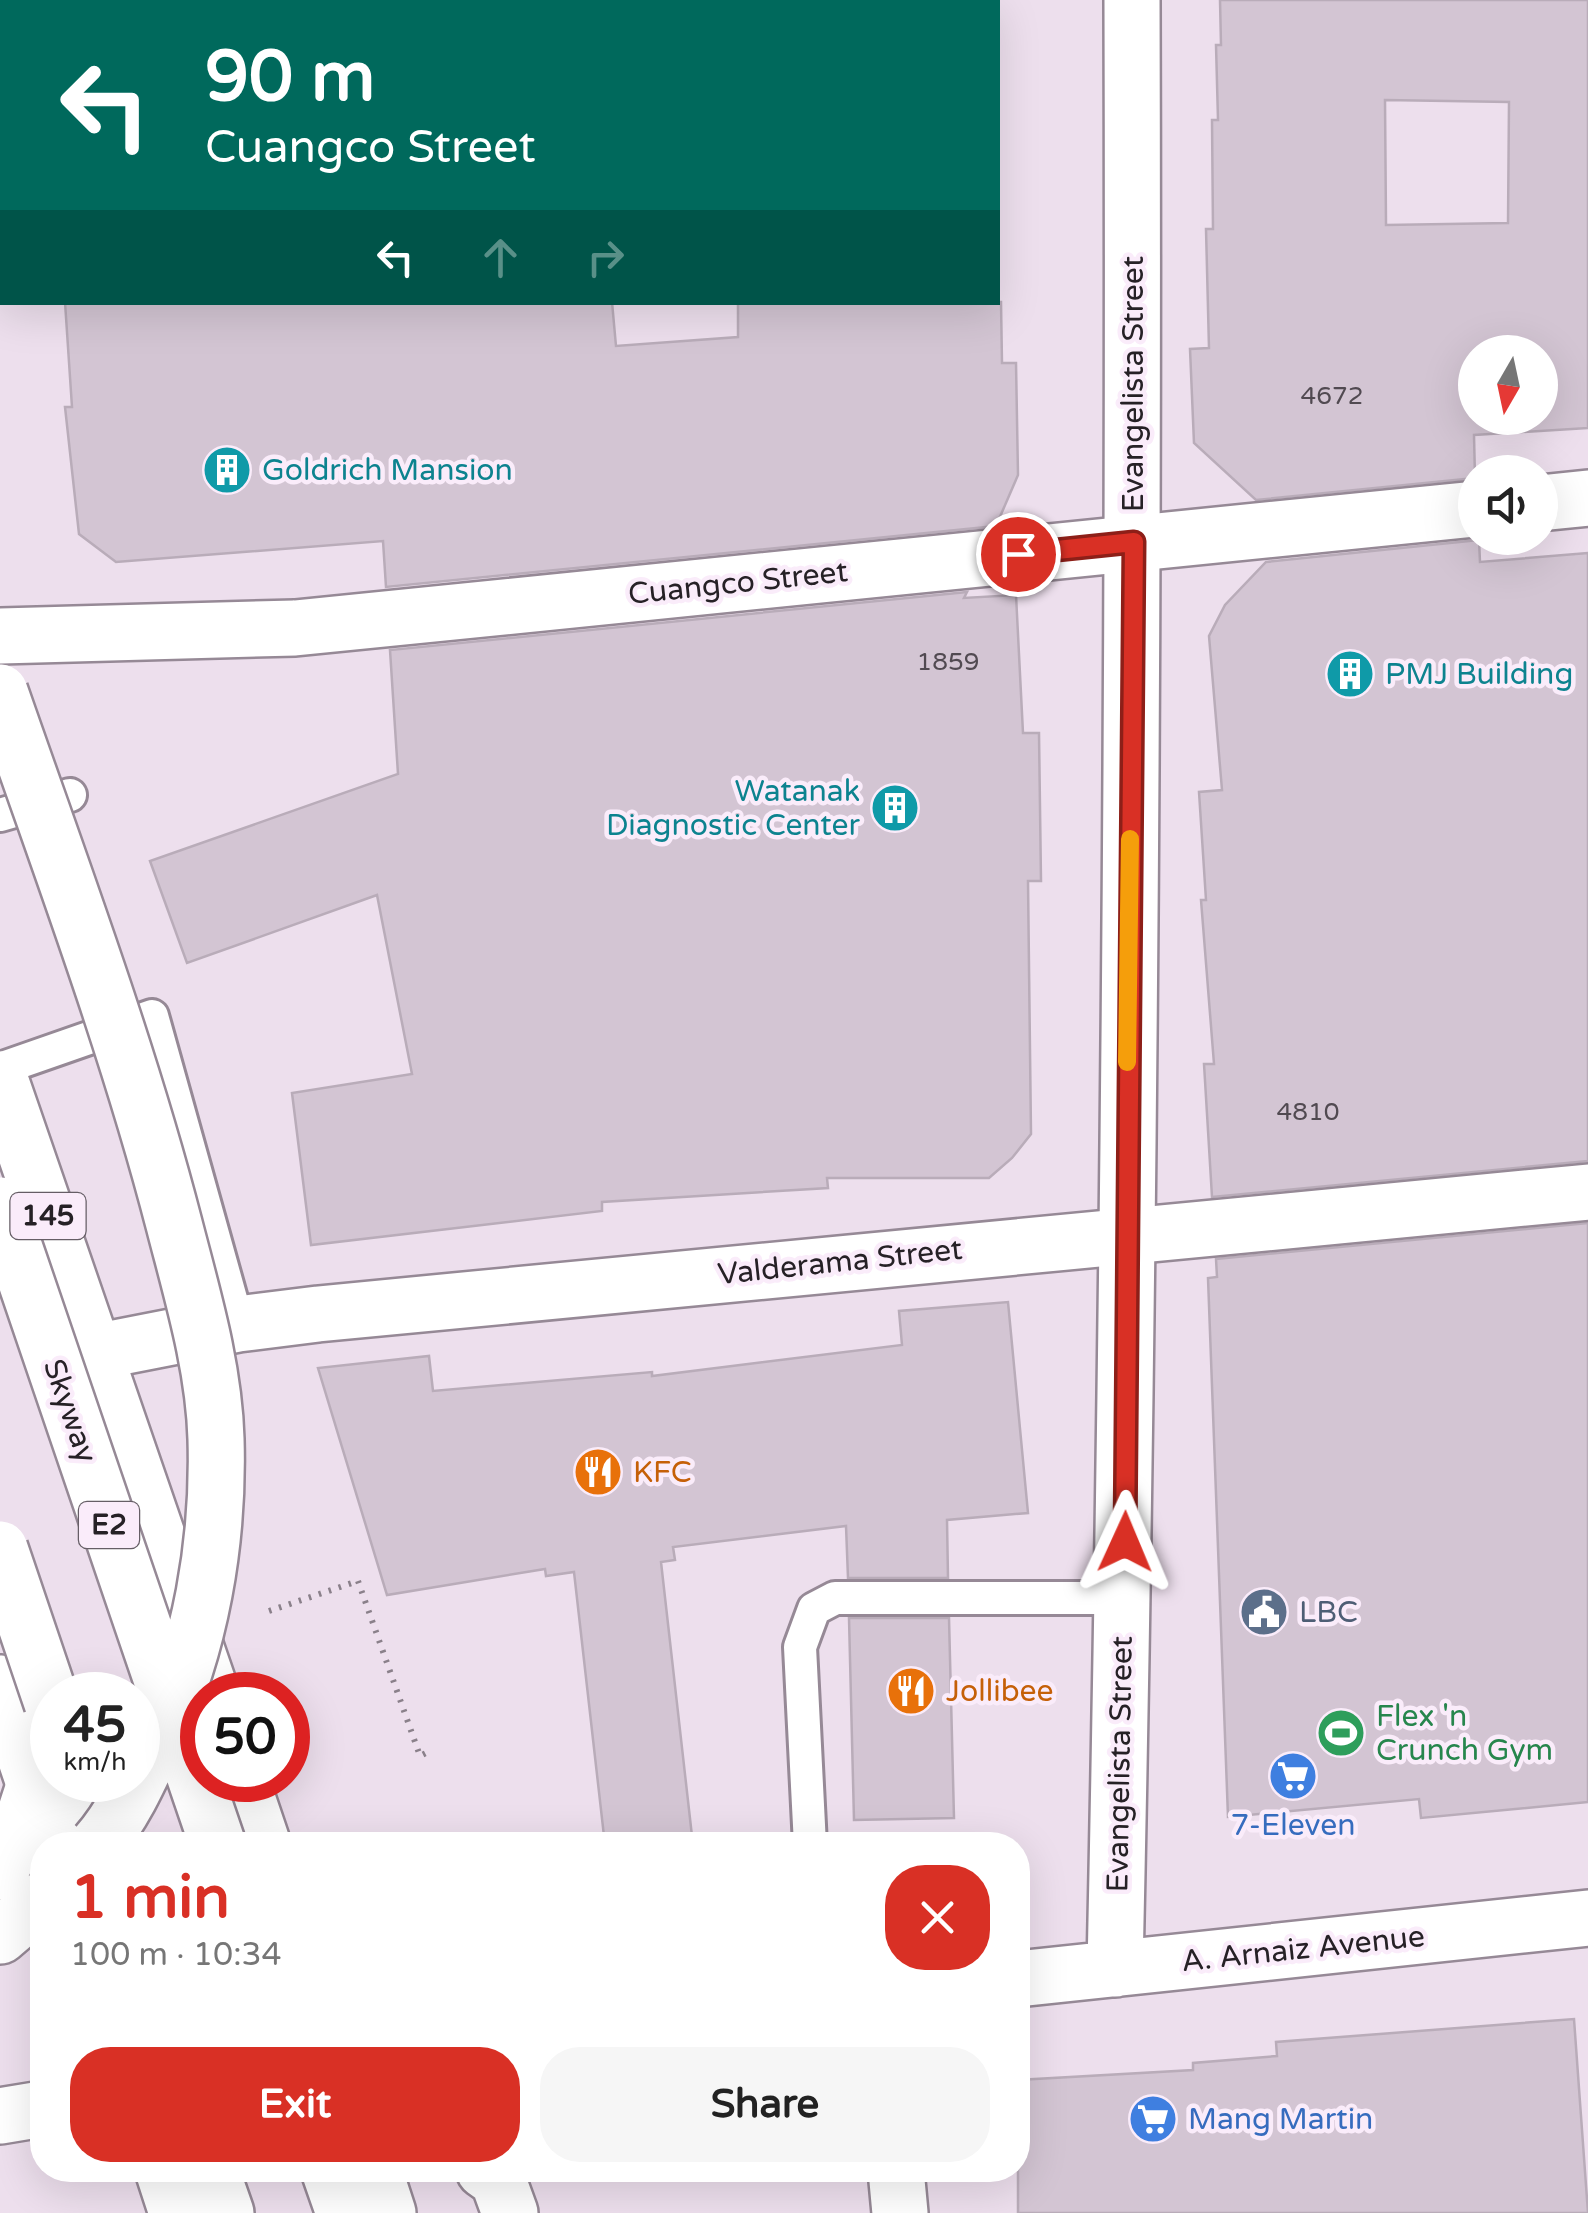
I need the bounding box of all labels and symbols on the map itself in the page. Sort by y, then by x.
street label: Evangelista Street [1115,256,1152,512]
north arrow [1458,335,1558,435]
house number: 4672 [1301,381,1363,411]
building icon: Goldrich Mansion [201,444,253,496]
place label: Goldrich Mansion [262,452,513,489]
pin [976,512,1061,597]
street label: Cuangco Street [626,553,850,613]
house number: 1859 [917,647,979,677]
building icon: PMJ Building [1324,648,1376,700]
place label: PMJ Building [1385,656,1573,693]
place label: Watanak Diagnostic Center [606,773,861,844]
building icon: Watanak Diagnostic Center [869,782,921,834]
house number: 4810 [1277,1097,1339,1127]
road number: 145 [10,1193,86,1239]
street label: Valderama Street [716,1231,964,1293]
street label: Skyway [35,1354,105,1468]
restaurant icon: KFC [572,1446,624,1498]
place label: KFC [633,1454,692,1491]
position arrow [1073,1490,1177,1594]
road number: E2 [79,1502,139,1548]
public building icon: LBC [1238,1586,1290,1638]
place label: LBC [1299,1594,1358,1631]
street label: Evangelista Street [1099,1635,1141,1893]
restaurant icon: Jollibee [885,1665,937,1717]
speed limit sign: 50 [180,1672,310,1802]
place label: Jollibee [946,1673,1054,1710]
place label: Flex 'n Crunch Gym [1376,1698,1553,1769]
sports icon: Flex 'n Crunch Gym [1315,1707,1367,1759]
supermarket icon: 7-Eleven [1267,1750,1319,1802]
place label: 7-Eleven [1231,1807,1355,1844]
street label: A. Arnaiz Avenue [1180,1918,1426,1980]
supermarket icon: Mang Martin [1127,2093,1179,2145]
place label: Mang Martin [1188,2101,1373,2138]

